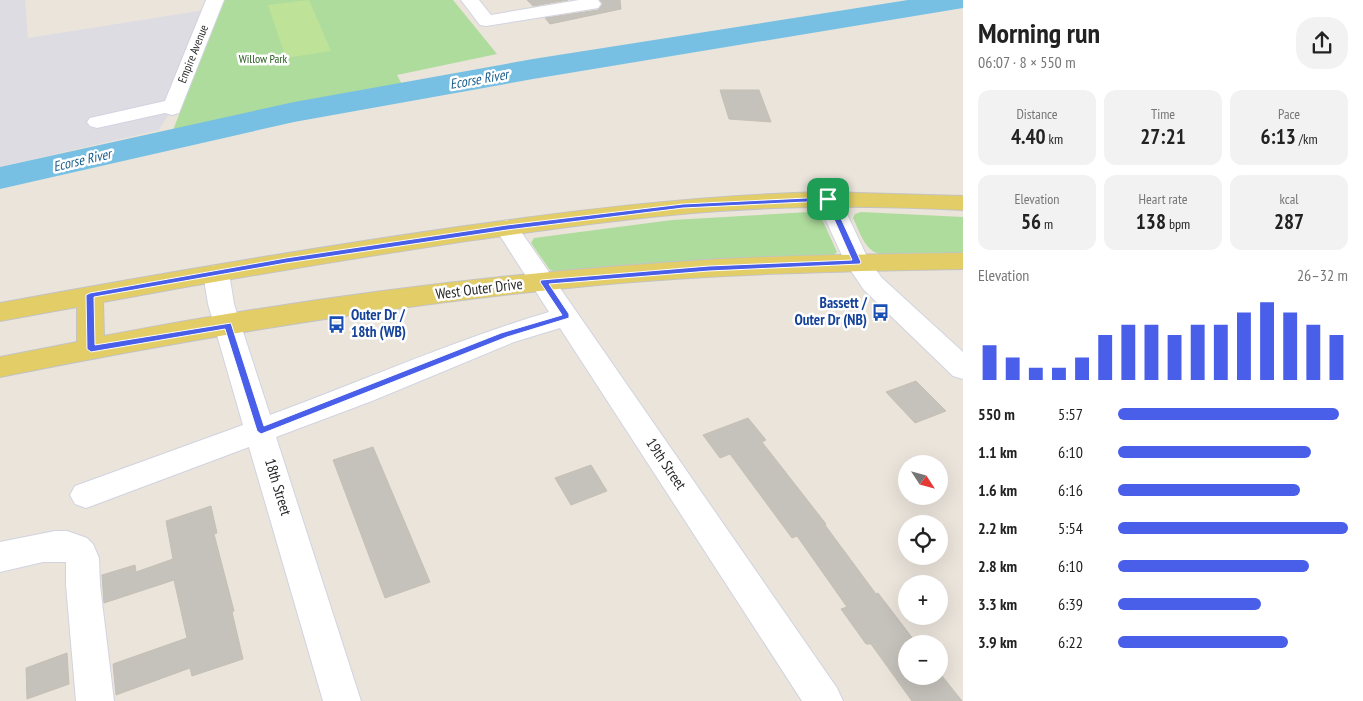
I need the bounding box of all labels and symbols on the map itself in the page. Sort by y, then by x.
street label: Empire Avenue [174,22,211,85]
park label: Willow Park [239,51,288,66]
water label: Ecorse River [448,65,512,93]
water label: Ecorse River [51,144,115,175]
pin [807,178,849,220]
street label: West Outer Drive [434,274,524,303]
place label: Bassett / Outer Dr (NB) [794,293,868,329]
bus stop icon: Bassett / Outer Dr (NB) [871,302,891,322]
place label: Outer Dr / 18th (WB) [351,305,406,341]
bus stop icon: Outer Dr / 18th (WB) [327,314,347,334]
street label: 19th Street [642,434,691,493]
north arrow [898,455,948,505]
street label: 18th Street [261,456,296,518]

